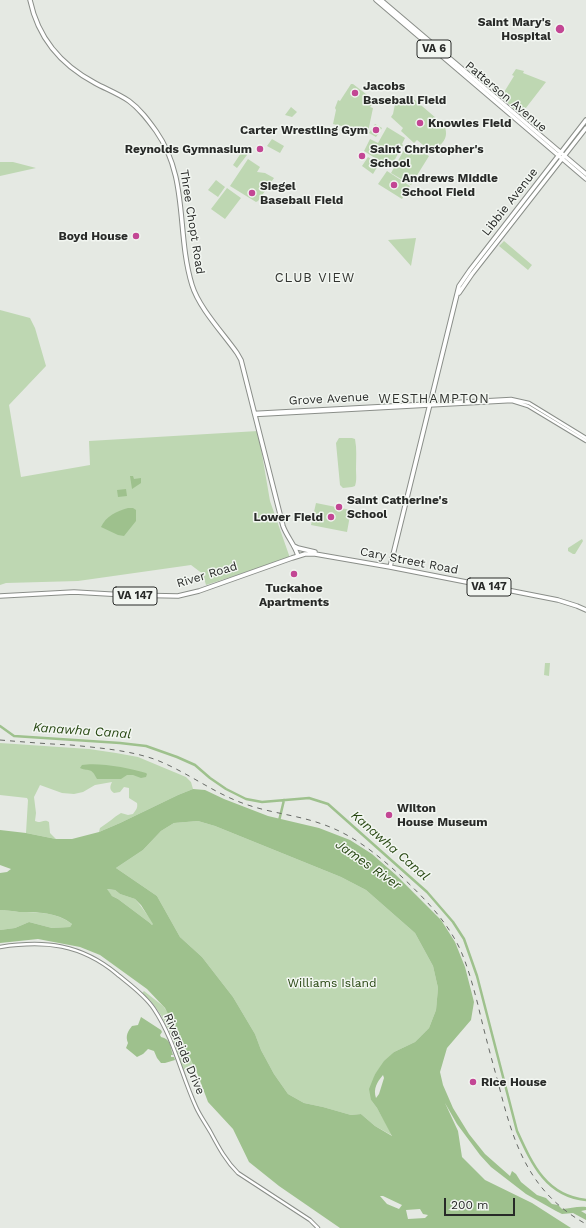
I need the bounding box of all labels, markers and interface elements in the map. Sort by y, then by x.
place label: Saint Mary's Hospital [478,15,551,43]
marker: Saint Mary's Hospital [554,23,566,35]
road number: VA 6 [417,40,451,58]
street label: Patterson Avenue [462,59,550,135]
place label: Jacobs Baseball Field [363,79,446,107]
marker: Jacobs Baseball Field [350,88,360,98]
place label: Knowles Field [428,116,512,130]
marker: Knowles Field [415,118,425,128]
place label: Carter Wrestling Gym [240,123,368,137]
marker: Carter Wrestling Gym [371,125,381,135]
place label: Reynolds Gymnasium [125,142,252,156]
place label: Saint Christopher's School [370,142,484,170]
marker: Reynolds Gymnasium [255,144,265,154]
marker: Saint Christopher's School [357,151,367,161]
street label: Libbie Avenue [479,165,541,239]
street label: Three Chopt Road [177,169,207,275]
place label: Andrews Middle School Field [402,171,498,199]
place label: Siegel Baseball Field [260,179,343,207]
marker: Andrews Middle School Field [389,180,399,190]
marker: Siegel Baseball Field [247,188,257,198]
place label: Boyd House [59,229,128,243]
marker: Boyd House [131,231,141,241]
district label: CLUB VIEW [275,270,355,286]
street label: Grove Avenue [289,390,369,408]
district label: WESTHAMPTON [378,391,490,407]
place label: Saint Catherine's School [347,493,448,521]
marker: Saint Catherine's School [334,502,344,512]
place label: Lower Field [253,510,323,524]
marker: Lower Field [326,512,336,522]
street label: Cary Street Road [359,544,459,578]
street label: River Road [175,559,239,591]
marker: Tuckahoe Apartments [289,569,299,579]
road number: VA 147 [467,578,511,596]
place label: Tuckahoe Apartments [259,581,329,609]
road number: VA 147 [113,587,157,605]
water label: Kanawha Canal [32,720,132,742]
place label: Wilton House Museum [397,801,488,829]
water label: Kanawha Canal [348,808,432,884]
marker: Wilton House Museum [384,810,394,820]
water label: James River [332,837,404,893]
park label: Williams Island [287,976,377,990]
street label: Riverside Drive [160,1011,208,1097]
place label: Rice House [481,1075,547,1089]
marker: Rice House [468,1077,478,1087]
scale bar [446,1190,517,1216]
text: 200 m [451,1198,488,1212]

